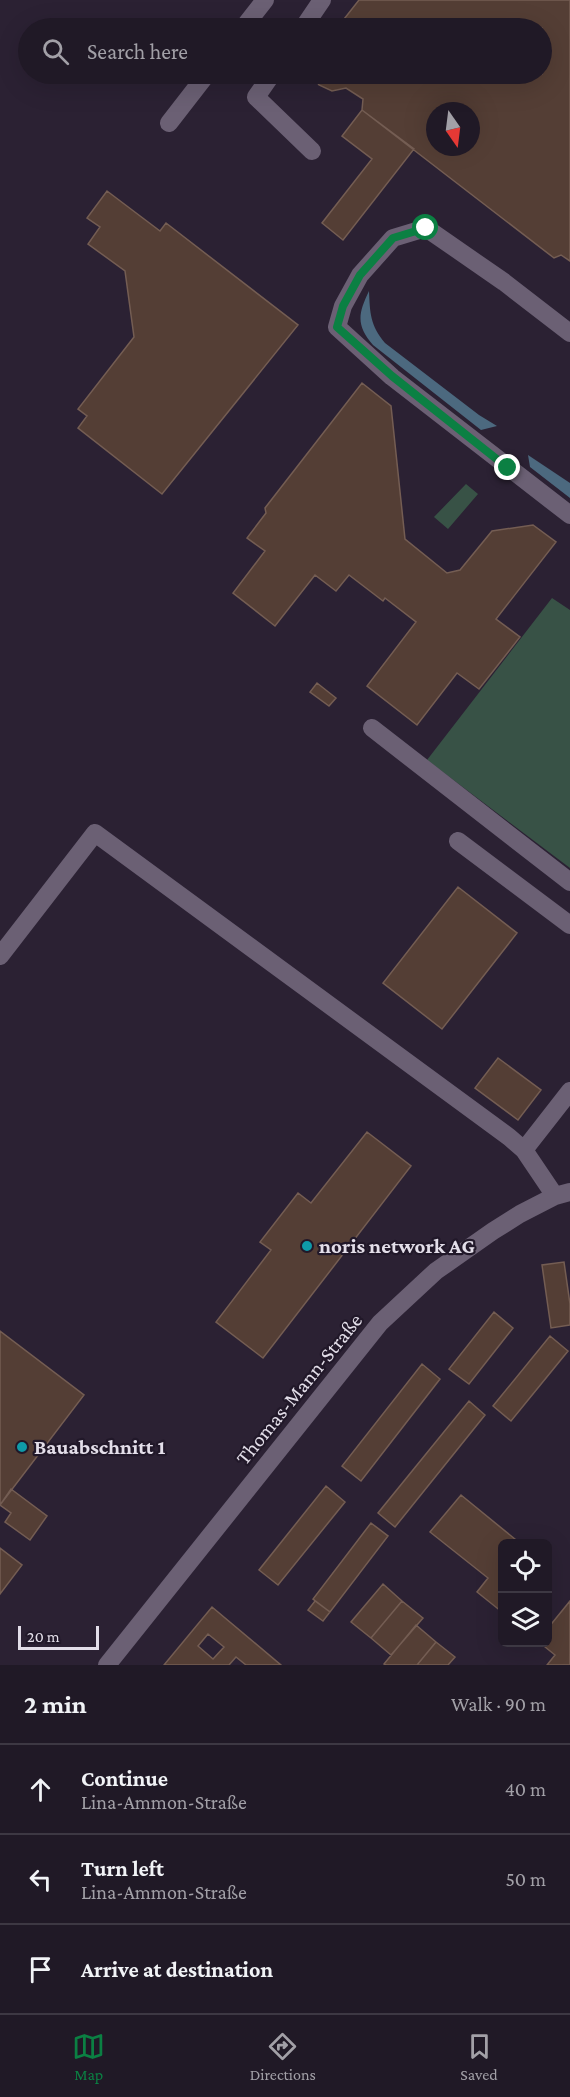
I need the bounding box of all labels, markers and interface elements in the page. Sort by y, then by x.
search box [18,18,552,84]
icon: search [39,35,72,68]
text: Search here [87,39,188,64]
north arrow [426,102,480,156]
route start [412,214,438,240]
route end [494,454,520,480]
place label: noris network AG [319,1234,475,1258]
marker: noris network AG [300,1239,314,1253]
street label: Thomas-Mann-Straße [231,1309,367,1469]
place label: Bauabschnitt 1 [34,1435,165,1459]
marker: Bauabschnitt 1 [15,1440,29,1454]
map controls [498,1539,552,1647]
button: locate [498,1539,552,1593]
button: layers [498,1593,552,1647]
scale bar [18,1623,99,1650]
text: 20 m [27,1628,60,1645]
text: 2 min [24,1690,87,1719]
text: Walk · 90 m [451,1693,546,1715]
text: Continue [81,1766,168,1791]
icon: ahead [24,1773,57,1806]
text: 40 m [505,1778,546,1800]
text: Lina-Ammon-Straße [81,1791,247,1813]
text: Turn left [81,1856,164,1881]
icon: left [24,1863,57,1896]
text: 50 m [505,1868,546,1890]
text: Lina-Ammon-Straße [81,1881,247,1903]
icon: arrive [24,1953,57,1986]
text: Arrive at destination [81,1957,273,1982]
tab: Map [72,2030,105,2083]
tab: Directions [250,2030,316,2083]
tab: Saved [460,2030,498,2083]

